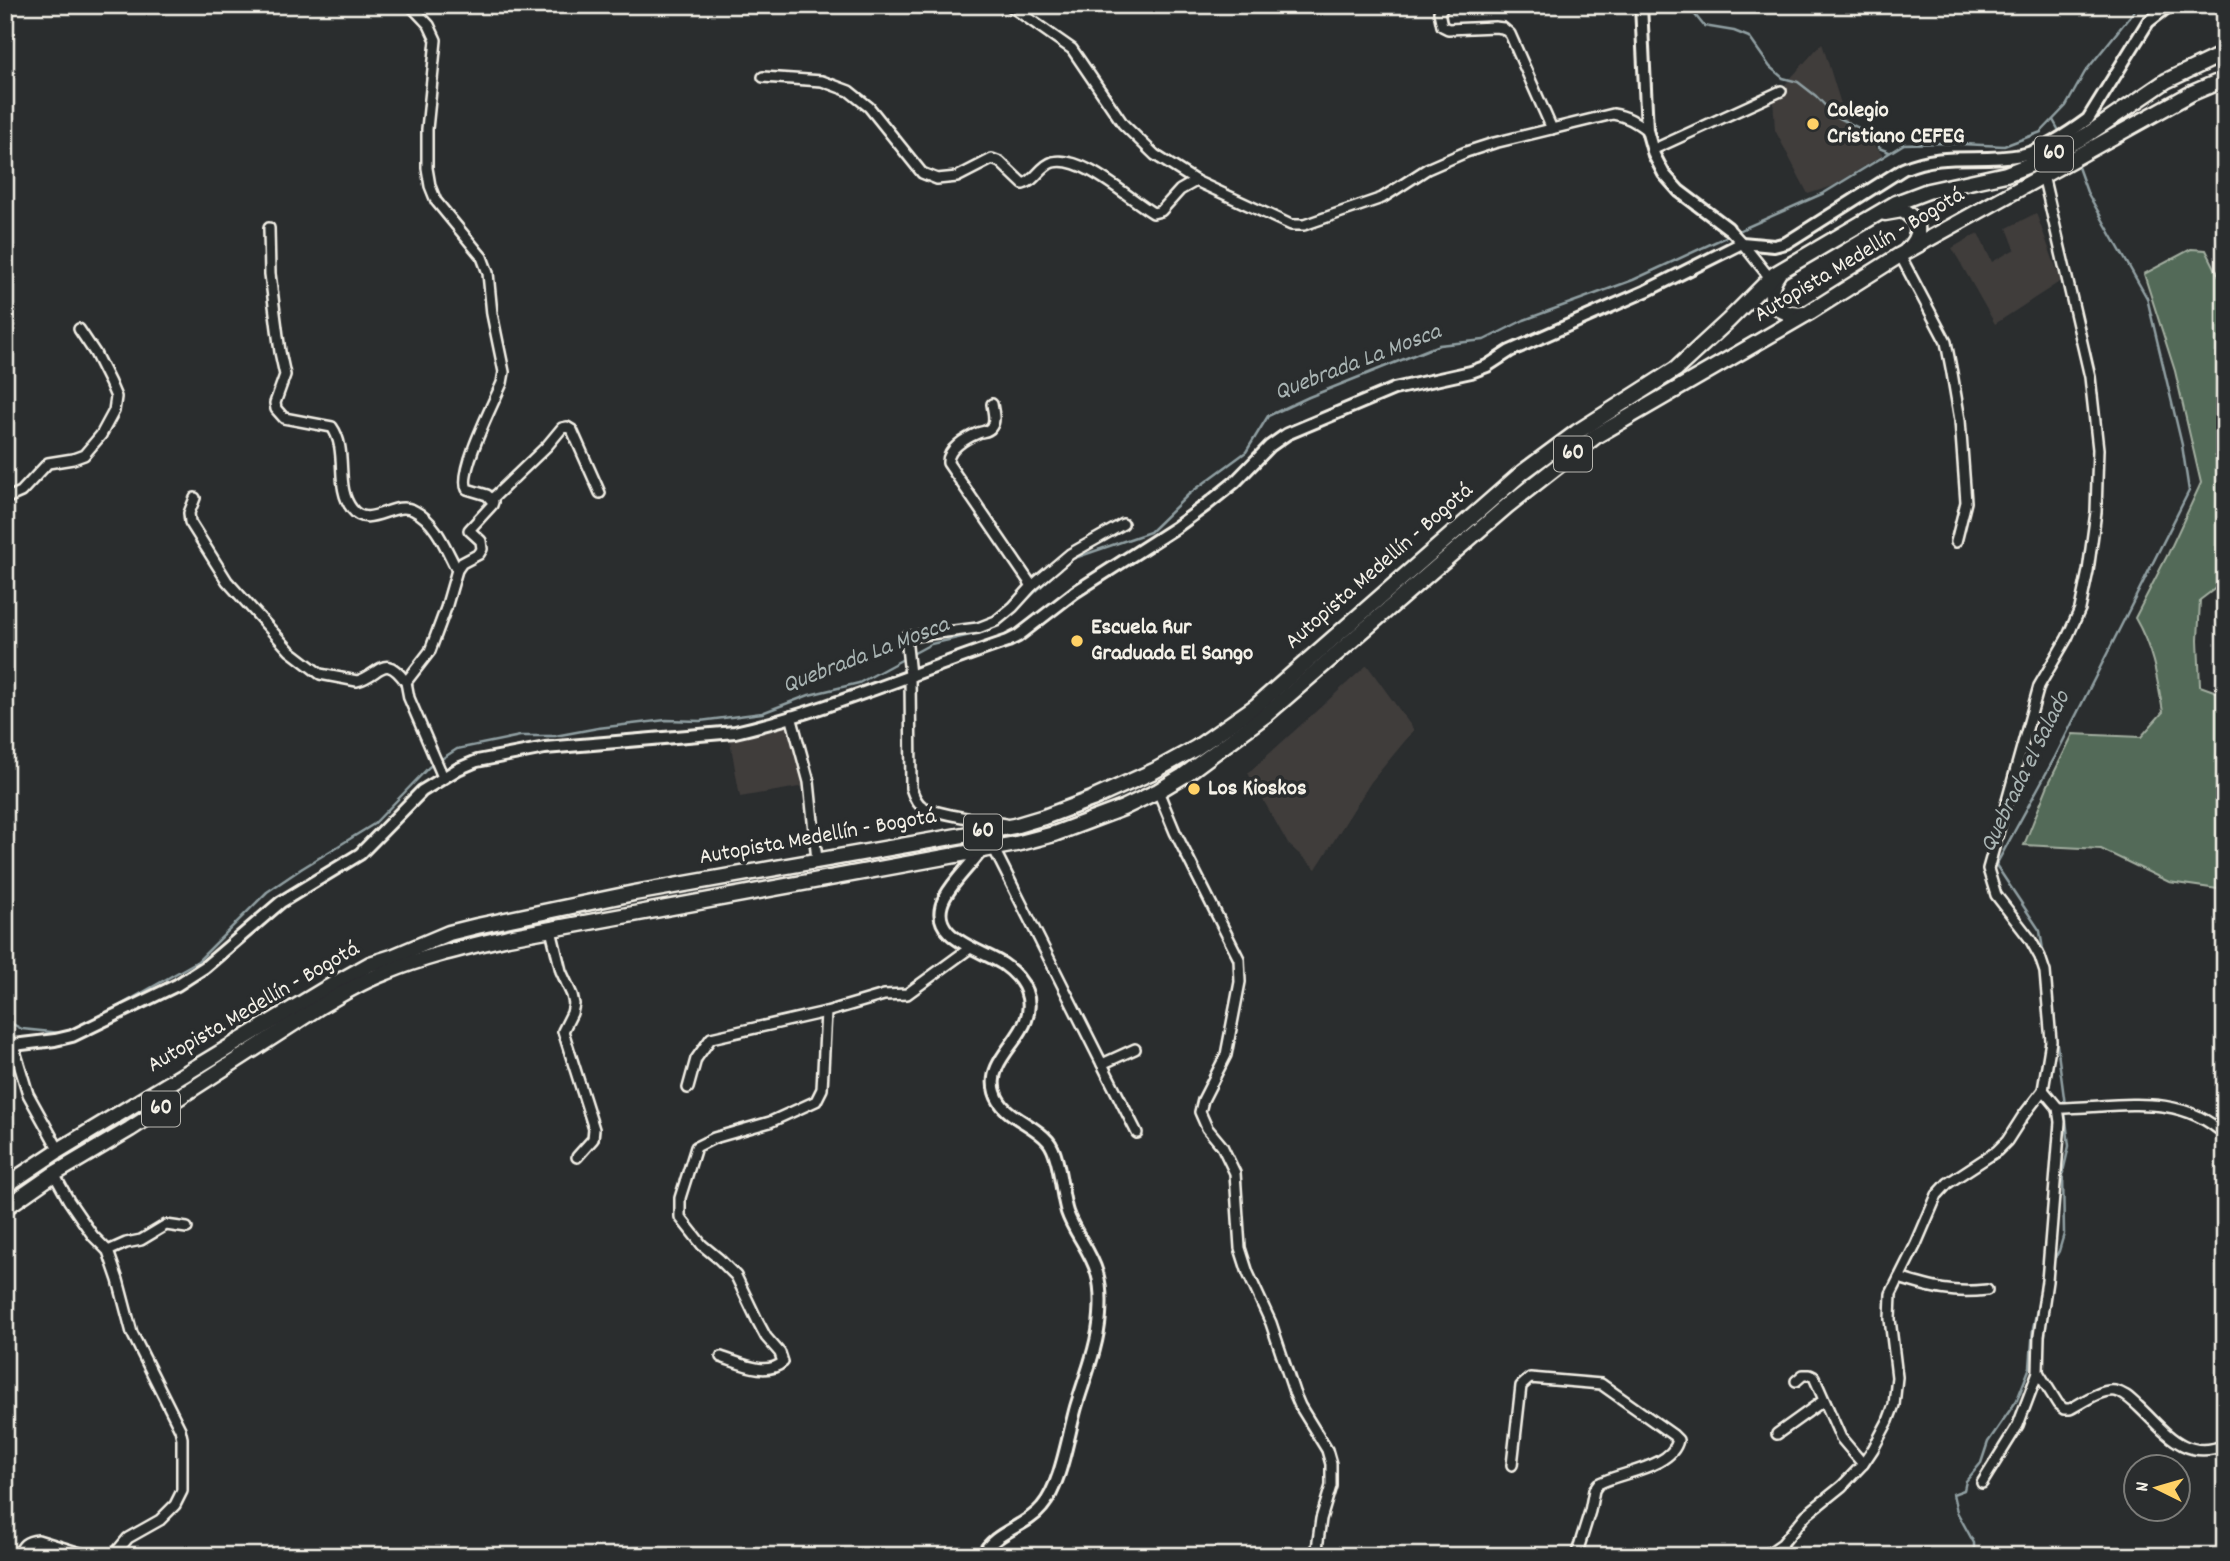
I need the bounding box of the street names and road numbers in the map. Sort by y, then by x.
road number: 60 [2035,136,2073,172]
street label: Autopista Medellín - Bogotá [1748,180,1972,332]
road number: 60 [1554,436,1592,472]
street label: Autopista Medellín - Bogotá [1278,475,1482,658]
street label: Autopista Medellín - Bogotá [697,801,940,875]
road number: 60 [964,814,1002,850]
street label: Autopista Medellín - Bogotá [142,933,367,1082]
road number: 60 [142,1092,180,1126]

